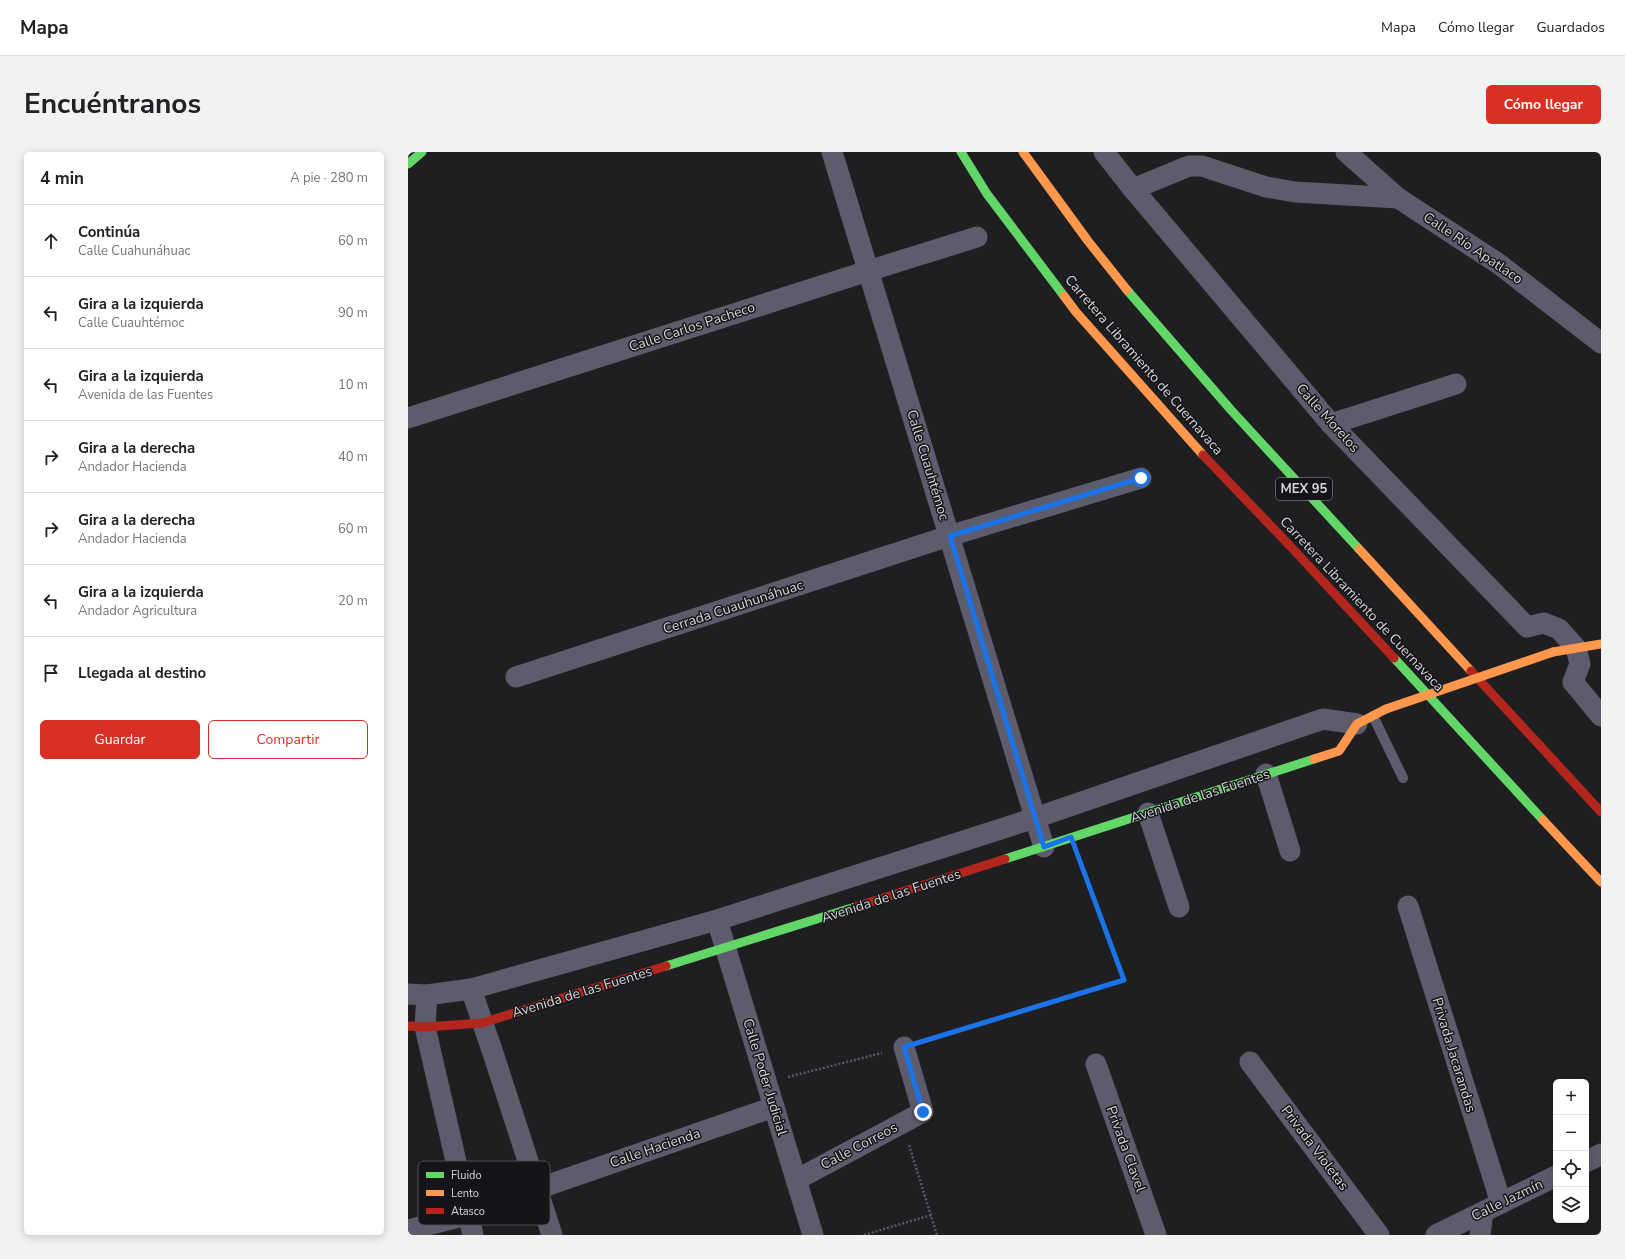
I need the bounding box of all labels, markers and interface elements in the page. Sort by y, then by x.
text: Mapa [20,15,69,41]
text: Mapa [1381,18,1416,37]
text: Cómo llegar [1438,18,1514,37]
text: Guardados [1536,18,1605,37]
text: Encuéntranos [24,85,201,123]
button: Cómo llegar [1486,85,1601,124]
text: 4 min [40,167,84,190]
text: A pie · 280 m [290,169,368,187]
street label: Calle Río Apatlaco [1419,208,1527,288]
text: Continúa [78,222,140,242]
icon: ahead [40,230,62,252]
text: 60 m [338,232,368,250]
text: Calle Cuahunáhuac [78,242,191,260]
street label: Carretera Libramiento de Cuernavaca [1060,271,1228,459]
text: Gira a la izquierda [78,294,204,314]
street label: Calle Carlos Pacheco [626,298,758,356]
icon: left [40,302,62,324]
text: 90 m [338,304,368,322]
text: Calle Cuauhtémoc [78,314,185,332]
text: Gira a la izquierda [78,366,204,386]
icon: left [40,374,62,396]
text: 10 m [338,376,368,394]
street label: Calle Morelos [1292,379,1364,457]
text: Avenida de las Fuentes [78,386,213,404]
street label: Calle Cuauhtémoc [902,407,954,523]
text: Gira a la derecha [78,438,195,458]
icon: right [40,446,62,468]
text: 40 m [338,448,368,466]
text: Andador Hacienda [78,458,187,476]
route start [1132,469,1150,487]
road number: MEX 95 [1276,478,1332,500]
text: Gira a la derecha [78,510,195,530]
street label: Carretera Libramiento de Cuernavaca [1276,512,1448,696]
icon: right [40,518,62,540]
text: 60 m [338,520,368,538]
text: Andador Hacienda [78,530,187,548]
street label: Cerrada Cuauhunáhuac [661,575,806,639]
text: Gira a la izquierda [78,582,204,602]
icon: left [40,590,62,612]
text: 20 m [338,592,368,610]
text: Andador Agricultura [78,602,197,620]
icon: arrive [40,662,62,684]
text: Llegada al destino [78,663,206,683]
button: Guardar [40,720,200,759]
button: Compartir [208,720,368,759]
street label: Avenida de las Fuentes [1128,764,1272,828]
street label: Avenida de las Fuentes [819,864,963,928]
street label: Avenida de las Fuentes [510,962,655,1022]
street label: Privada Jacarandas [1428,995,1481,1115]
street label: Calle Poder Judicial [738,1016,792,1139]
map controls [1553,1079,1589,1223]
button: + [1553,1079,1589,1115]
street label: Privada Violetas [1277,1102,1353,1195]
route end [914,1103,932,1121]
street label: Privada Clavel [1102,1103,1151,1195]
button: − [1553,1115,1589,1151]
street label: Calle Correos [817,1118,901,1174]
street label: Calle Hacienda [607,1124,703,1172]
button: locate [1553,1151,1589,1187]
legend [418,1161,550,1225]
text: Fluido [451,1168,482,1183]
street label: Calle Jazmín [1468,1174,1546,1226]
text: Lento [451,1186,479,1201]
button: layers [1553,1187,1589,1223]
text: Atasco [451,1204,485,1219]

